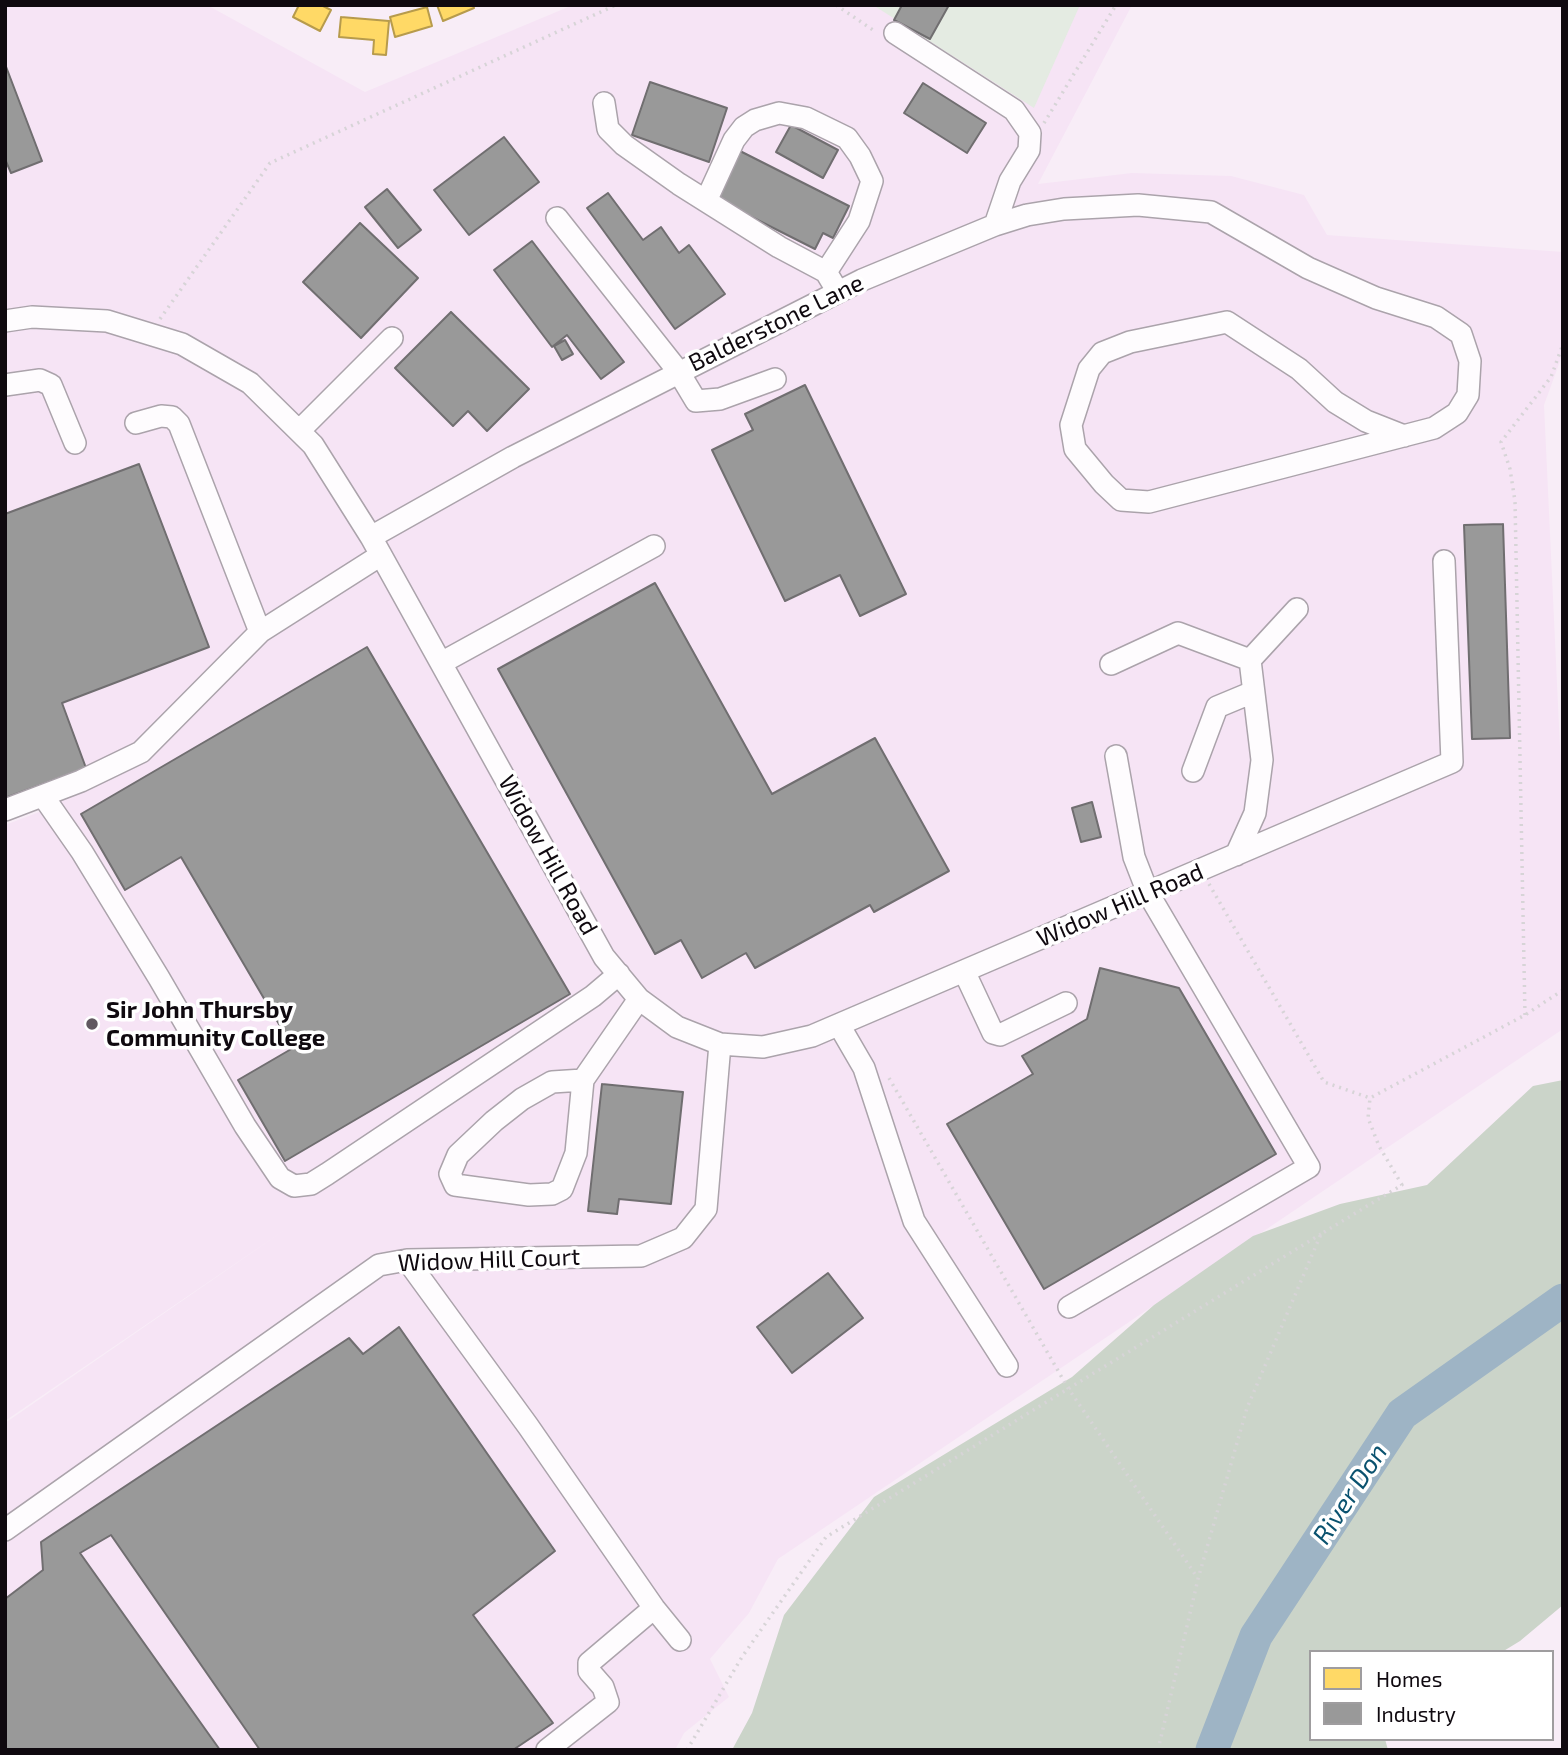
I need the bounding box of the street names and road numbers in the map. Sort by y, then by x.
street label: Balderstone Lane [684,268,868,378]
street label: Widow Hill Road [492,770,604,940]
street label: Widow Hill Road [1032,857,1208,953]
street label: Widow Hill Court [397,1242,581,1278]

